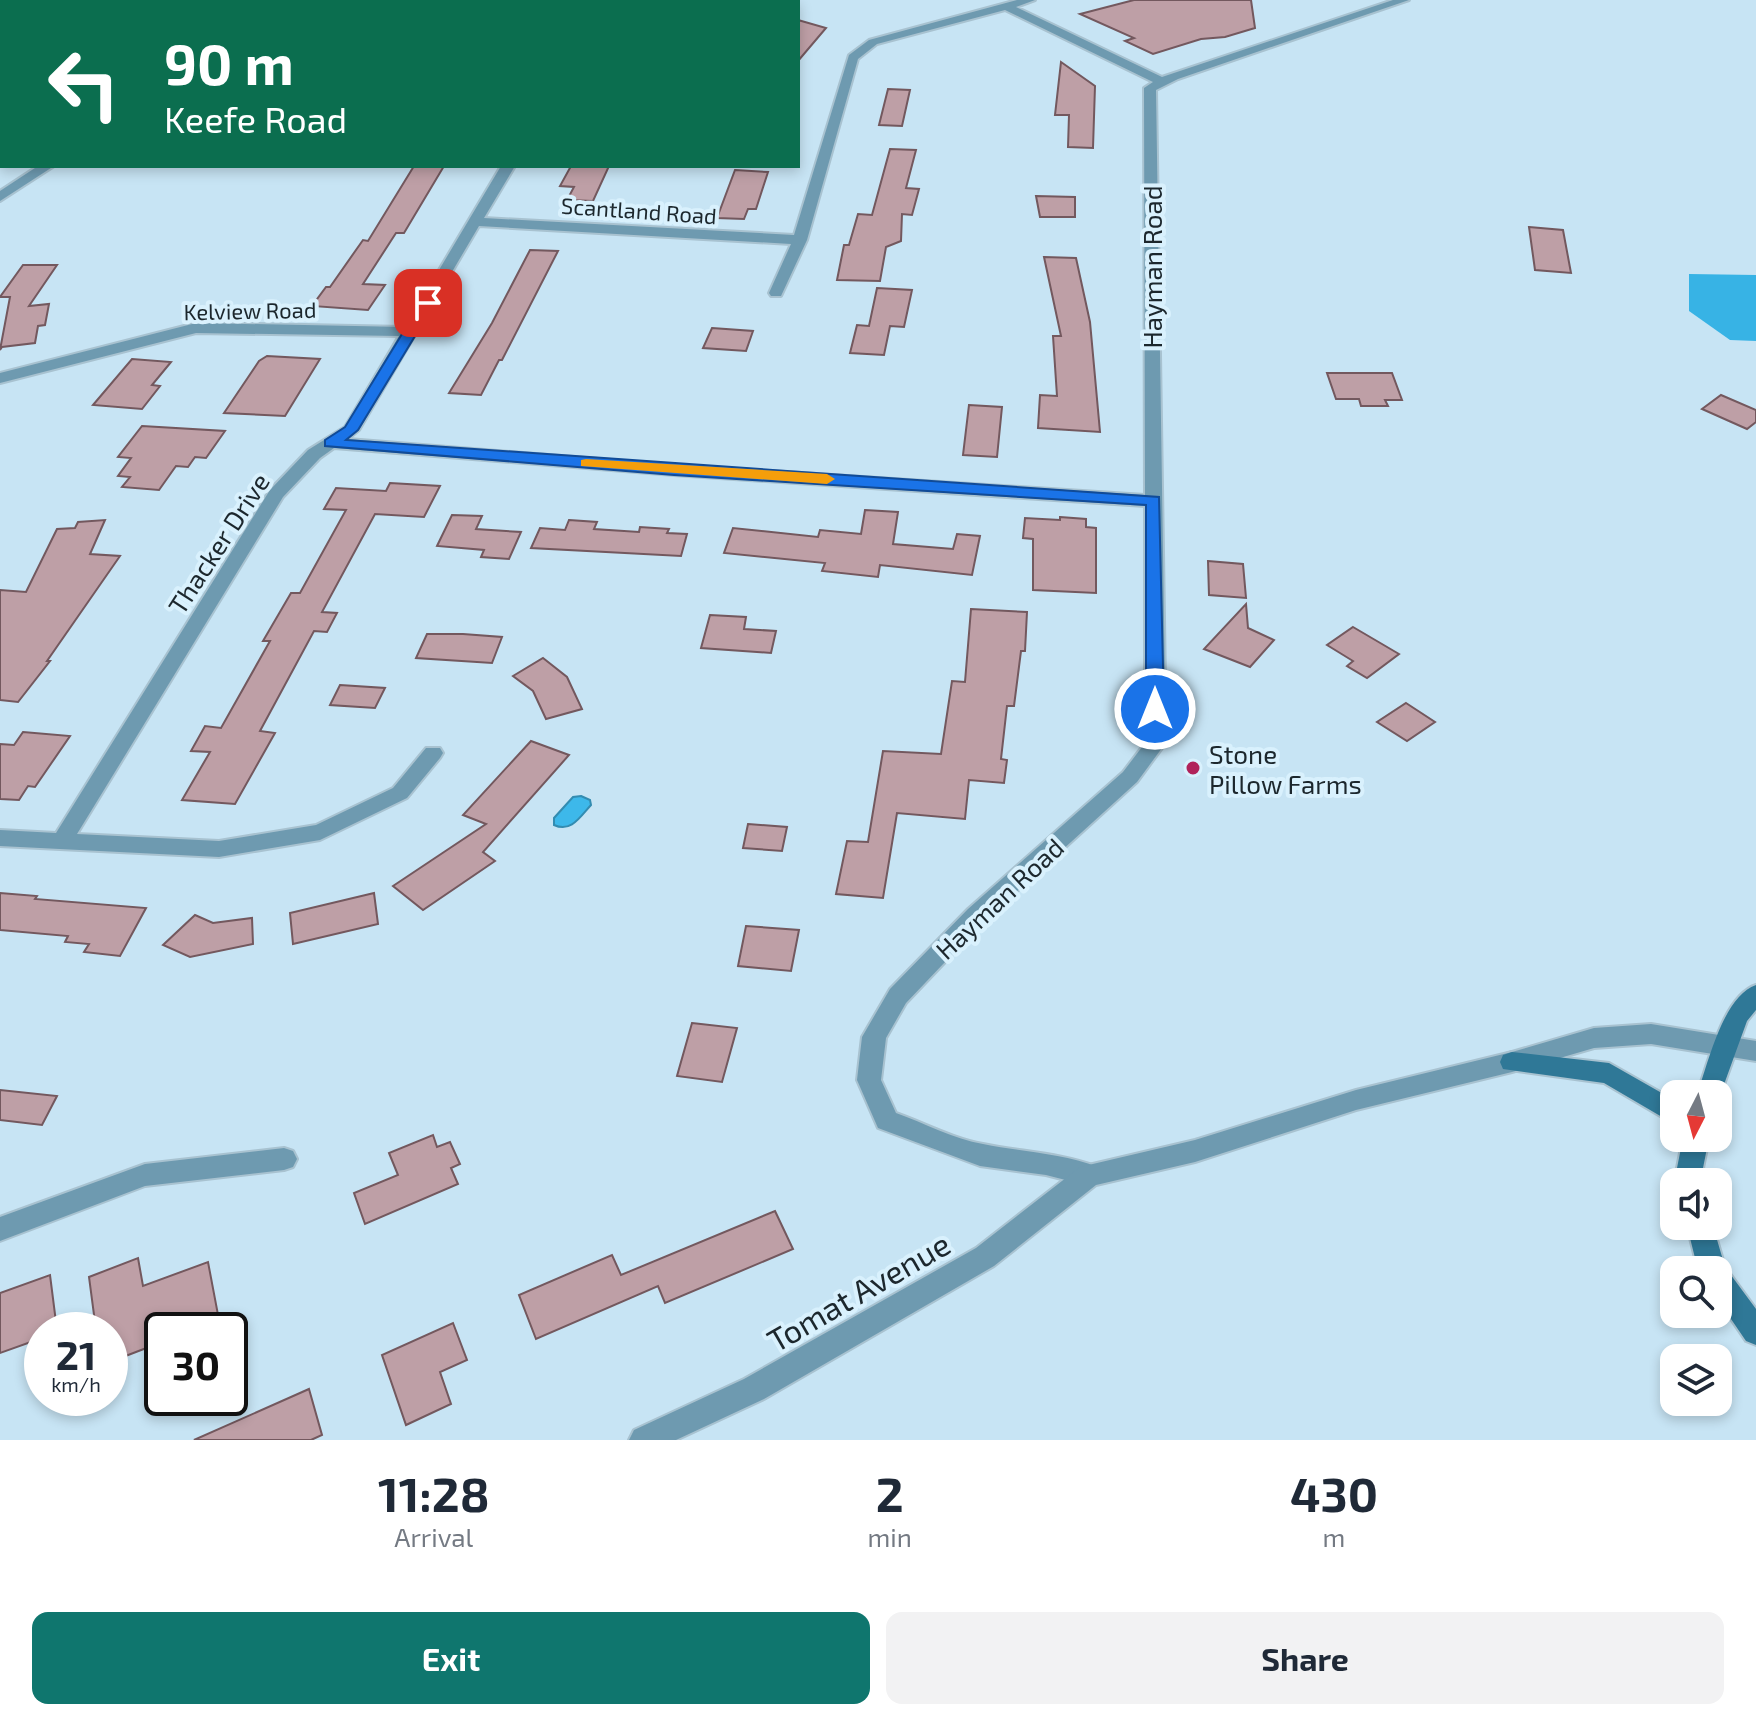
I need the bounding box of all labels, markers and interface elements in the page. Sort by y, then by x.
text: 90 m [164,29,294,96]
icon: left [32,32,136,136]
text: Keefe Road [164,97,347,140]
street label: Hayman Road [1136,185,1167,349]
street label: Scantland Road [560,192,718,228]
pin [394,269,462,337]
icon: arrive [406,281,450,325]
street label: Kelview Road [183,296,317,324]
street label: Thacker Drive [161,467,275,619]
position arrow [1113,667,1197,751]
place label: Stone Pillow Farms [1209,738,1362,799]
marker: Stone Pillow Farms [1184,759,1202,777]
street label: Hayman Road [929,831,1069,965]
north arrow [1660,1080,1732,1152]
map controls [1660,1080,1732,1416]
button: sound [1660,1168,1732,1240]
street label: Tomat Avenue [760,1223,956,1359]
button: search [1660,1256,1732,1328]
speed limit sign: 30 [144,1312,248,1416]
text: 21 [56,1330,96,1378]
button: layers [1660,1344,1732,1416]
text: km/h [51,1372,101,1396]
text: 11:28 [378,1464,490,1522]
text: 2 [876,1464,904,1522]
text: 430 [1290,1464,1378,1522]
text: Arrival [394,1521,473,1552]
text: min [868,1521,912,1552]
text: m [1323,1521,1345,1552]
button: Exit [32,1612,870,1704]
button: Share [886,1612,1724,1704]

